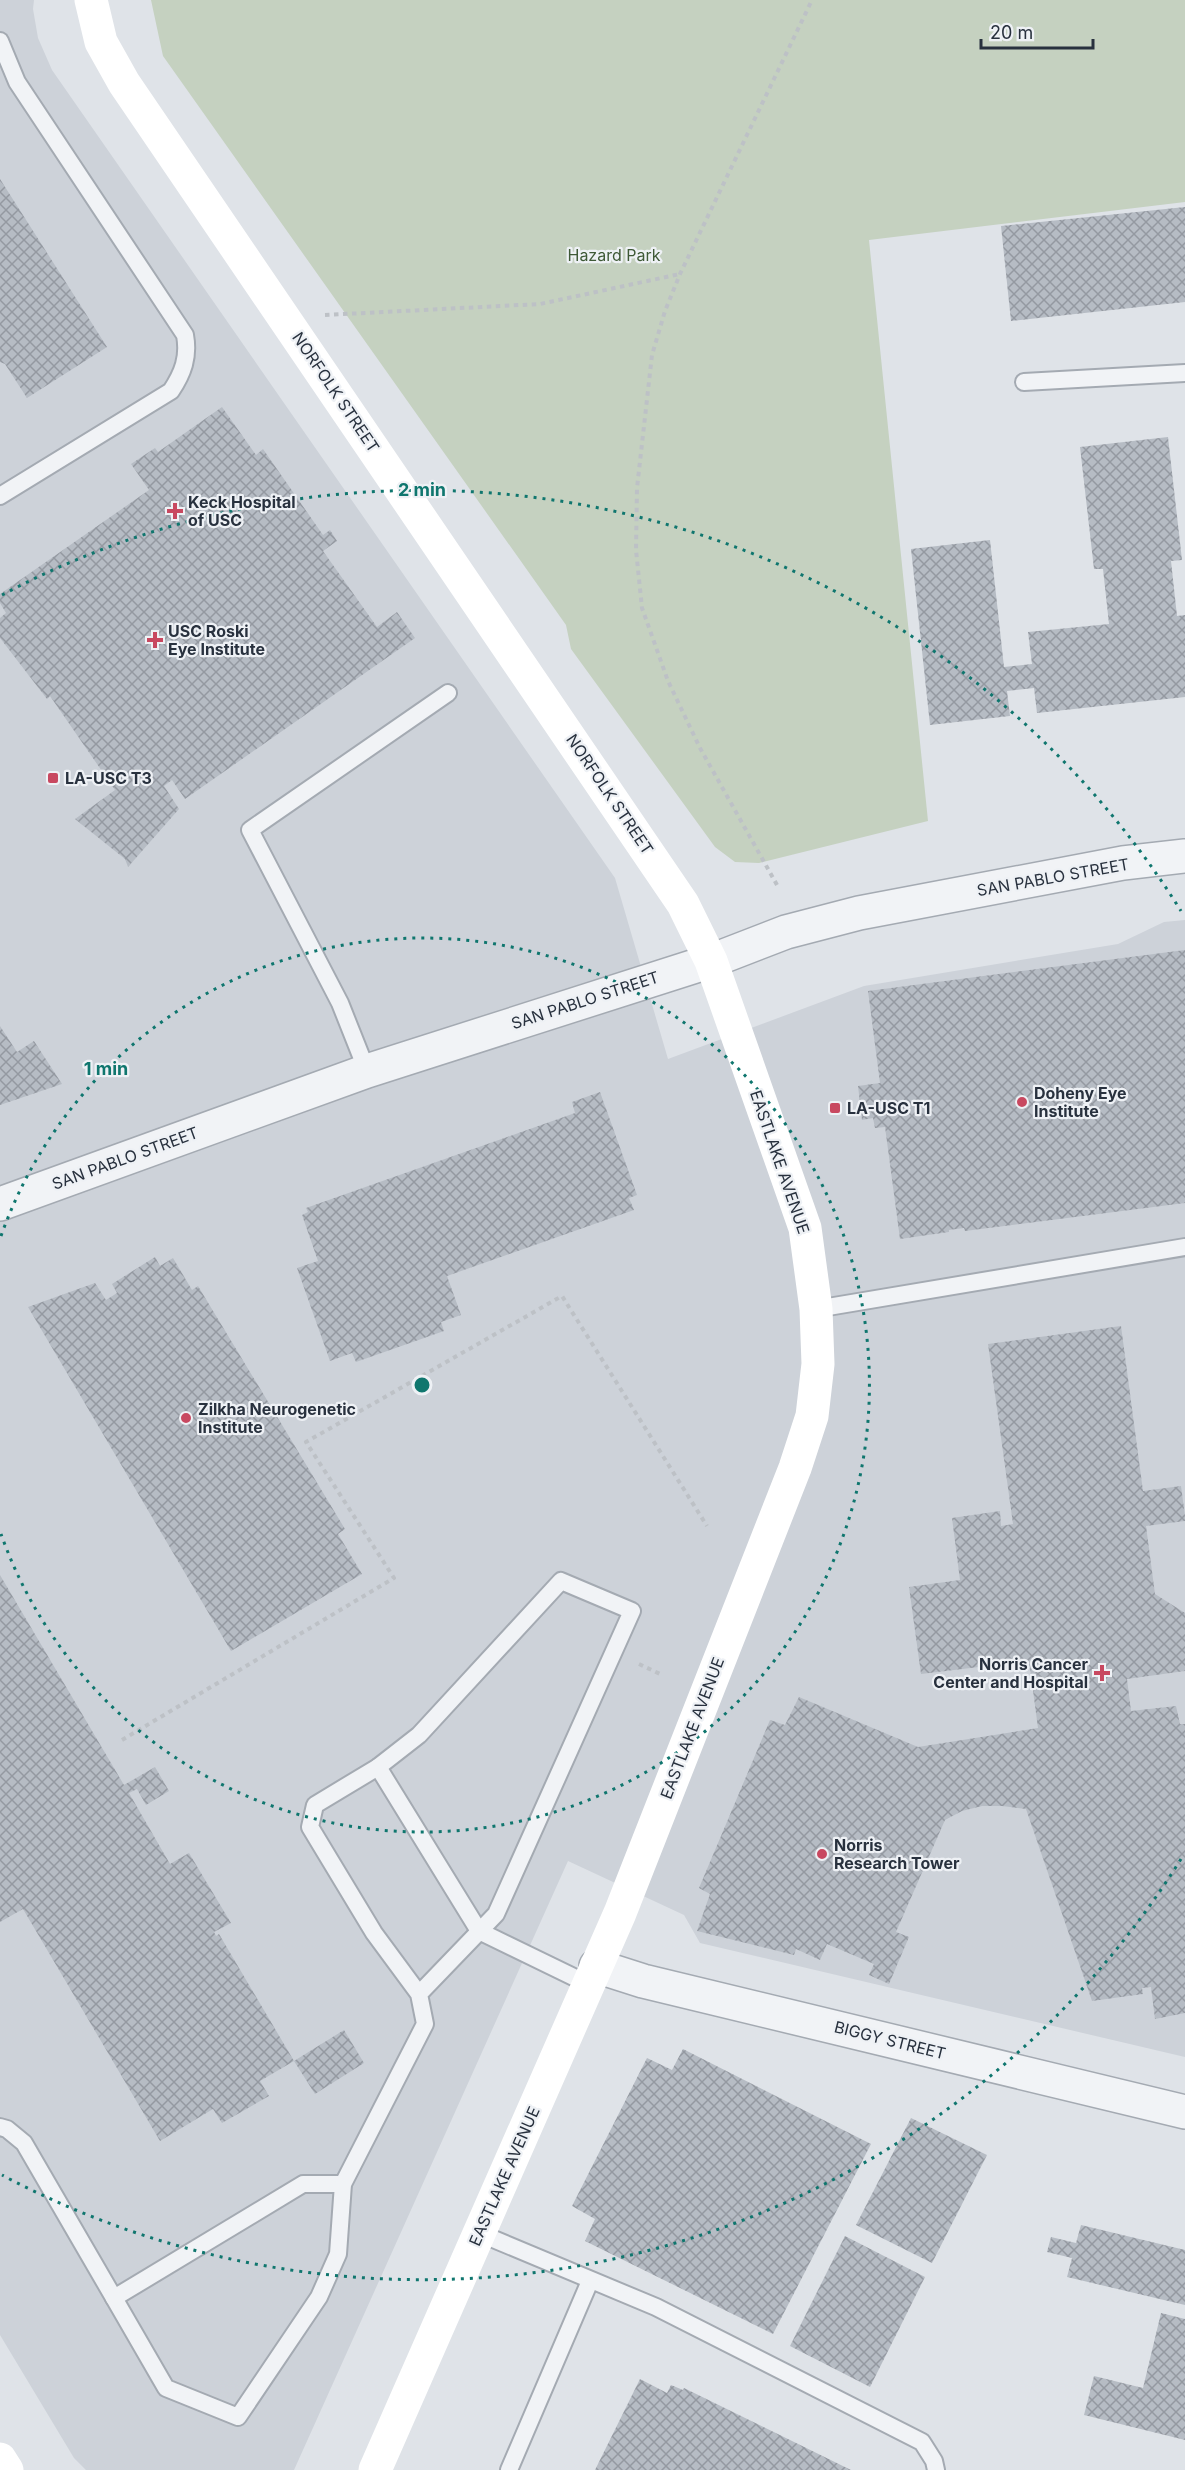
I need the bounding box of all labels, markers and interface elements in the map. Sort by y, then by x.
scale bar [981,12,1094,50]
text: 20 m [990,22,1033,43]
park label: Hazard Park [567,245,661,265]
street label: NORFOLK STREET [288,328,384,456]
text: 2 min [398,479,446,500]
place label: Keck Hospital of USC [188,492,296,530]
marker: Keck Hospital of USC [166,502,184,520]
place label: USC Roski Eye Institute [168,621,265,659]
marker: USC Roski Eye Institute [146,631,164,649]
street label: NORFOLK STREET [562,730,658,858]
place label: LA-USC T3 [65,768,152,788]
marker: LA-USC T3 [46,771,60,785]
street label: SAN PABLO STREET [975,854,1131,900]
street label: SAN PABLO STREET [509,967,661,1033]
text: 1 min [84,1058,128,1079]
place label: Doheny Eye Institute [1034,1083,1127,1121]
street label: EASTLAKE AVENUE [746,1088,814,1236]
marker: Doheny Eye Institute [1015,1095,1029,1109]
place label: LA-USC T1 [847,1098,930,1118]
marker: LA-USC T1 [828,1101,842,1115]
street label: SAN PABLO STREET [49,1122,201,1194]
centre of rings [412,1375,432,1395]
place label: Zilkha Neurogenetic Institute [198,1399,356,1437]
marker: Zilkha Neurogenetic Institute [179,1411,193,1425]
street label: EASTLAKE AVENUE [656,1654,728,1802]
place label: Norris Cancer Center and Hospital [933,1654,1088,1692]
marker: Norris Cancer Center and Hospital [1093,1664,1111,1682]
place label: Norris Research Tower [834,1835,960,1873]
marker: Norris Research Tower [815,1847,829,1861]
street label: BIGGY STREET [832,2016,948,2064]
street label: EASTLAKE AVENUE [464,2103,544,2249]

